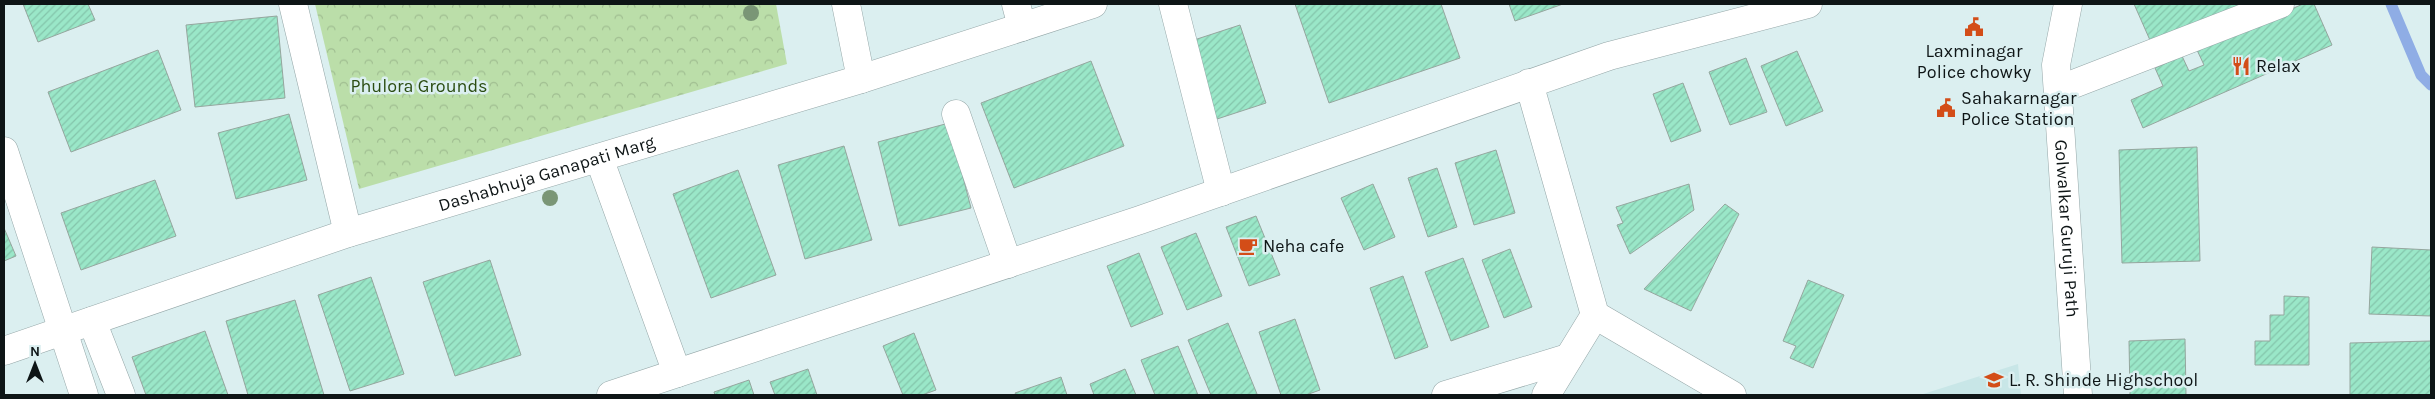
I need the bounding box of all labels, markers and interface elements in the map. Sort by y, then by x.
public building icon: Laxminagar Police chowky [1963,16,1985,38]
place label: Laxminagar Police chowky [1917,40,2032,83]
restaurant icon: Relax [2230,55,2252,77]
place label: Relax [2256,55,2300,77]
park label: Phulora Grounds [350,75,488,97]
place label: Sahakarnagar Police Station [1961,87,2077,130]
public building icon: Sahakarnagar Police Station [1935,97,1957,119]
street label: Dashabhuja Ganapati Marg [436,130,658,216]
street label: Golwalkar Guruji Path [2050,139,2084,318]
cafe icon: Neha cafe [1237,235,1259,257]
place label: Neha cafe [1263,235,1344,257]
north arrow [10,339,60,389]
text: N [30,343,40,360]
school or university icon: L. R. Shinde Highschool [1983,369,2005,391]
place label: L. R. Shinde Highschool [2009,369,2198,391]

